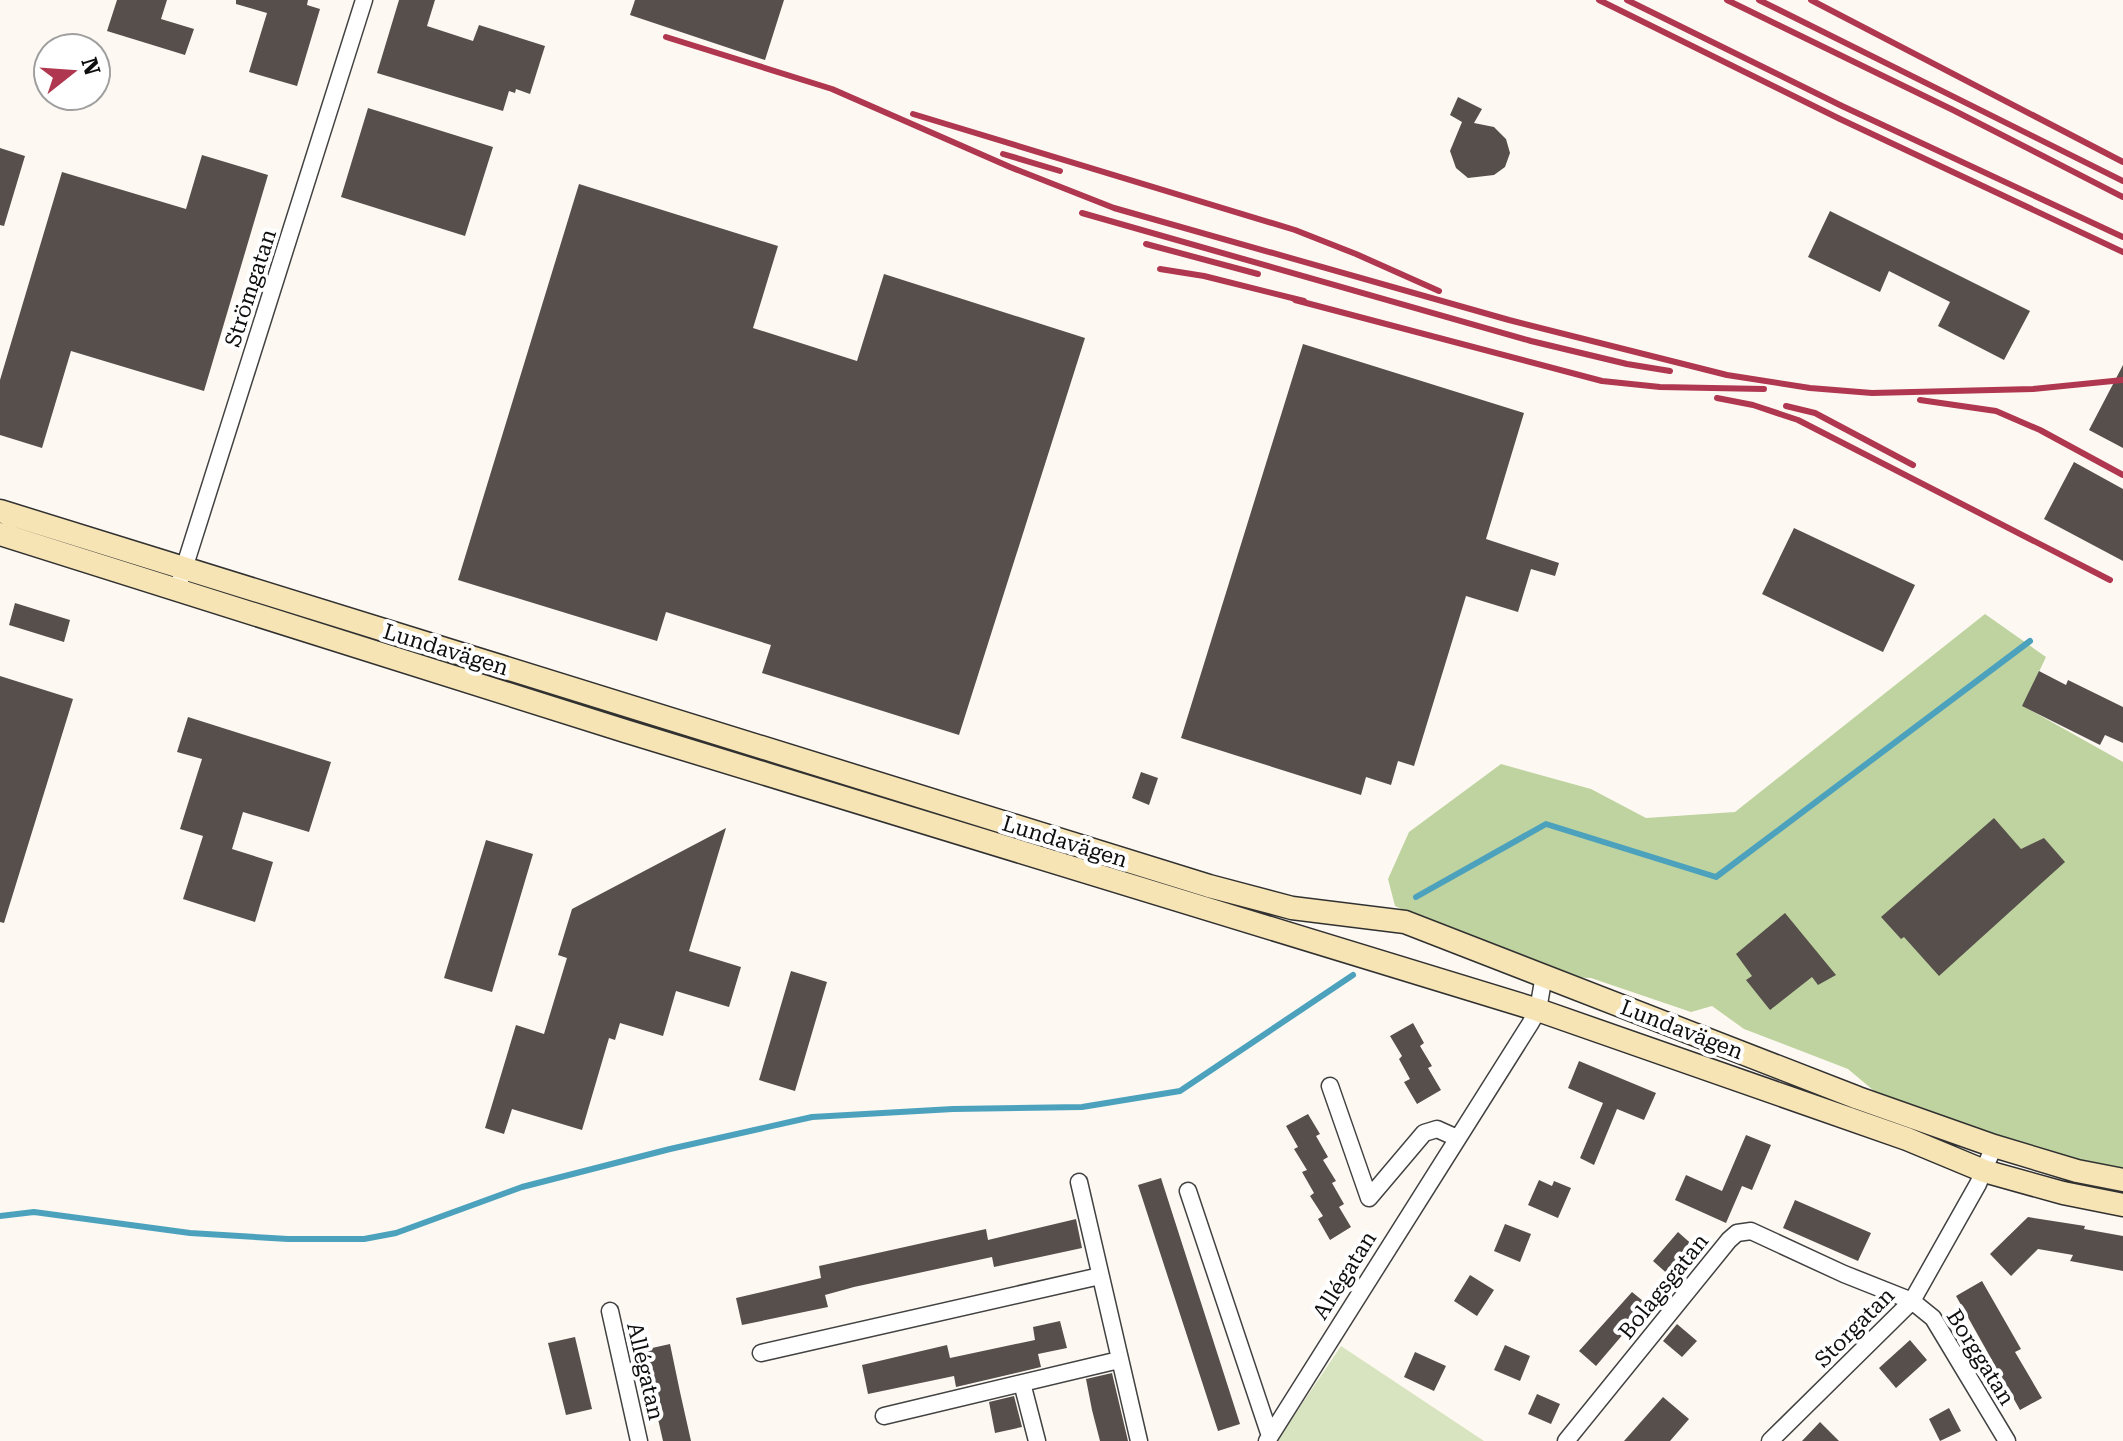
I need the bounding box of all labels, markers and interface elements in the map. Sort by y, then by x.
north arrow [32,32,112,112]
text: N [76,55,105,78]
street label: Strömgatan [220,226,281,350]
street label: Lundavägen [380,619,511,680]
street label: Lundavägen [999,811,1130,872]
street label: Lundavägen [1617,995,1747,1064]
street label: Allégatan [1307,1227,1381,1324]
street label: Bolagsgatan [1613,1229,1713,1344]
street label: Storgatan [1809,1282,1899,1372]
street label: Borggatan [1941,1305,2020,1410]
street label: Allégatan [622,1320,669,1422]

